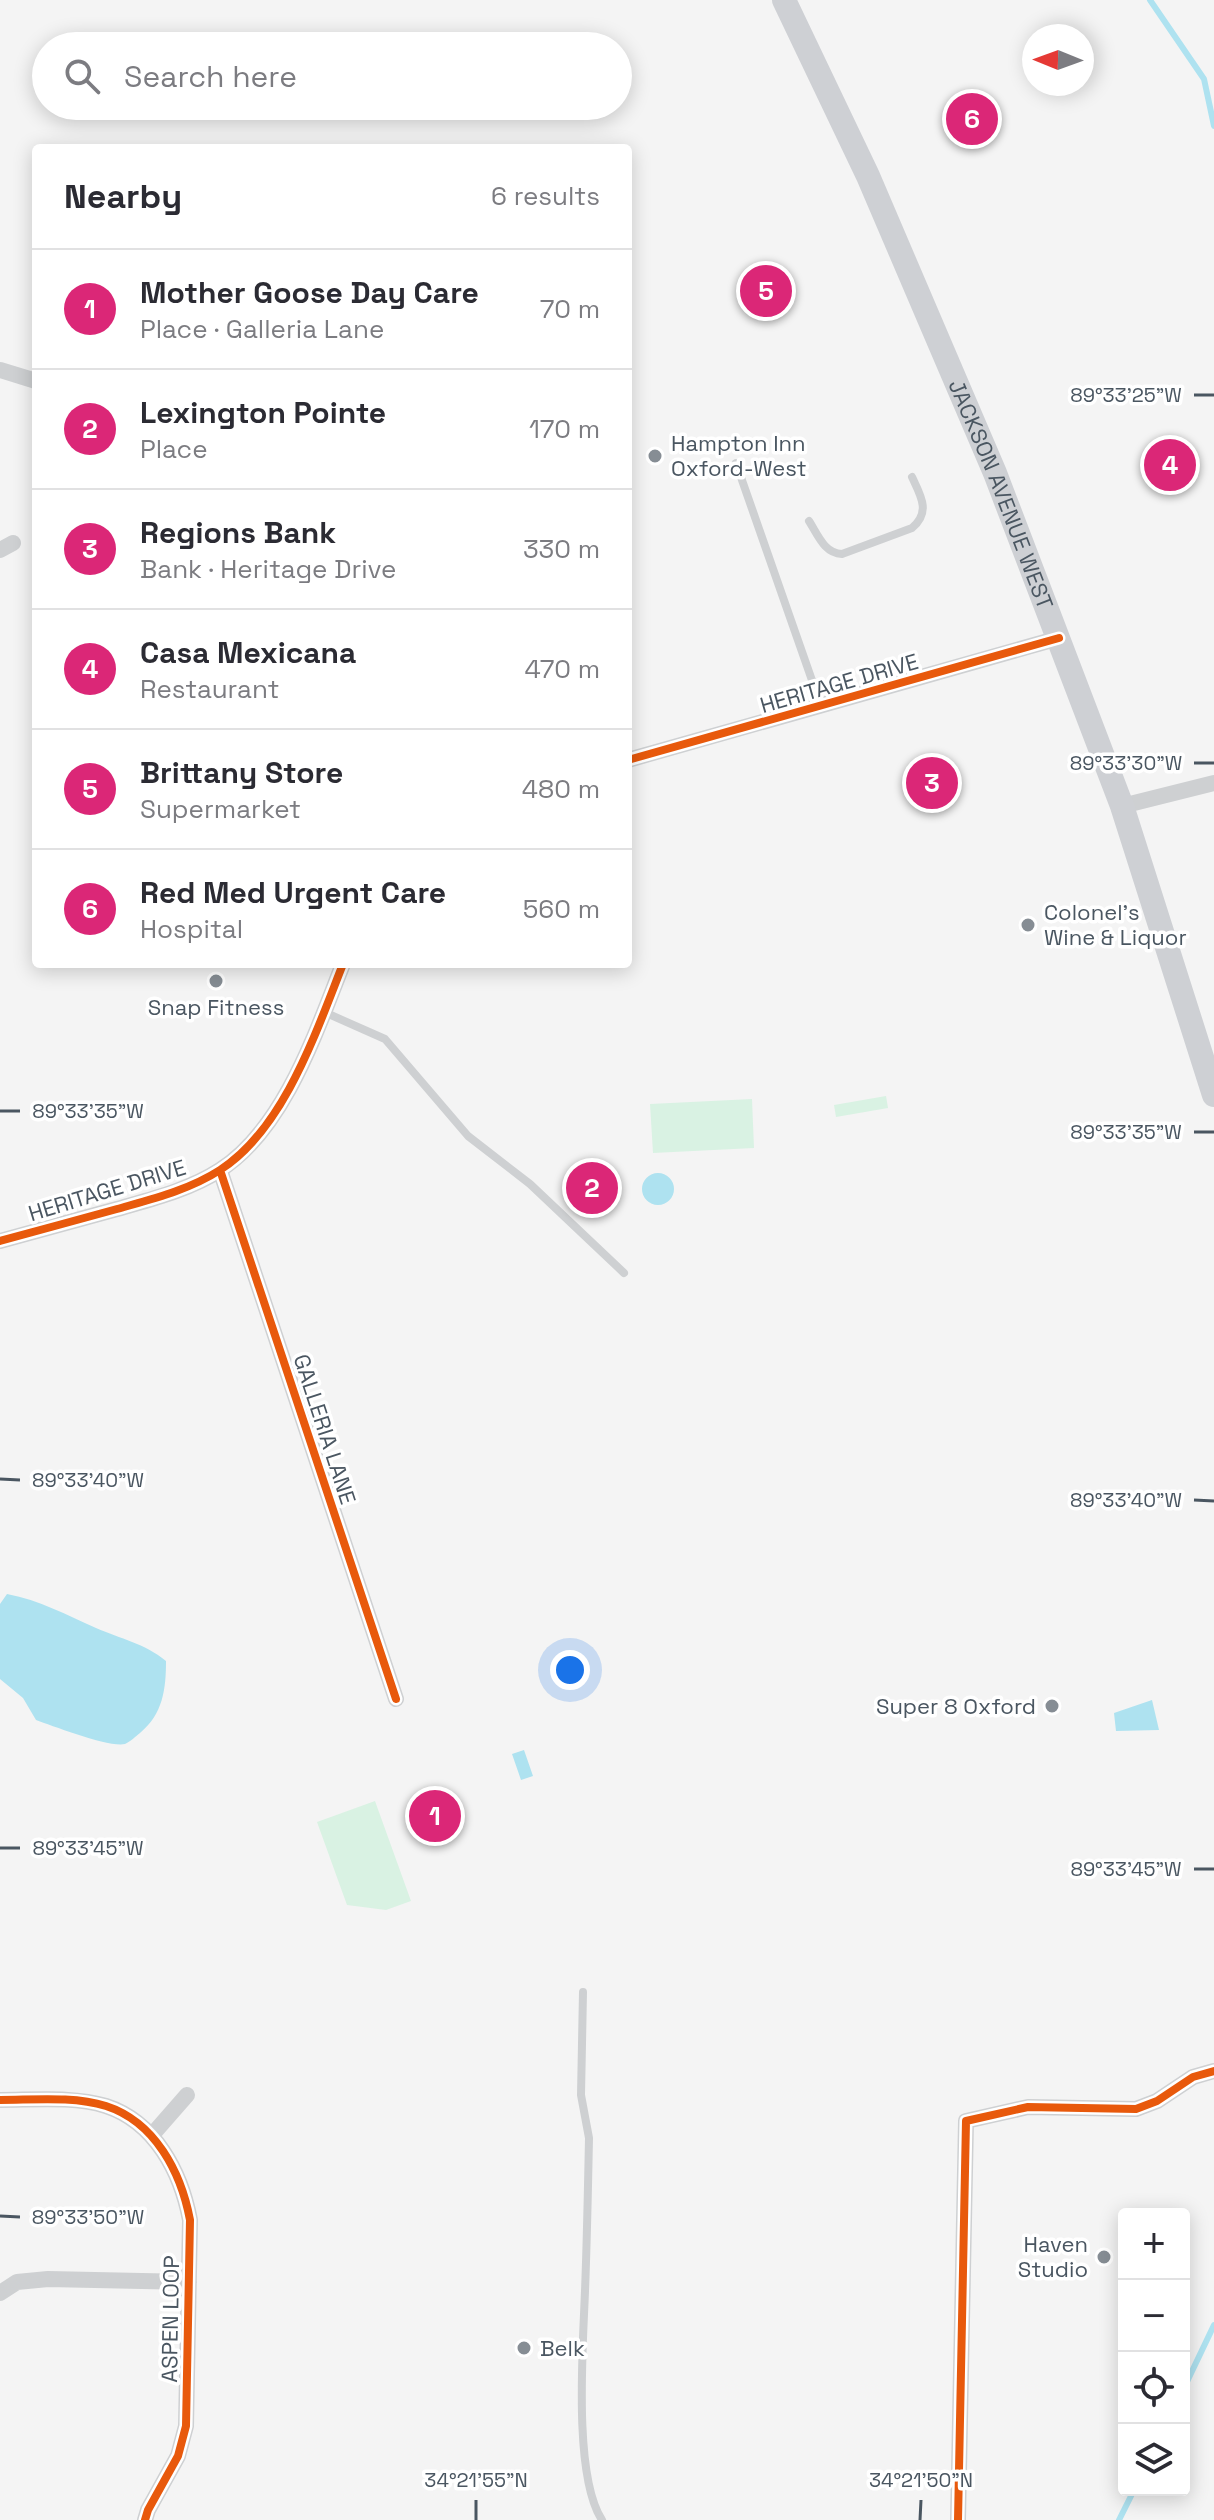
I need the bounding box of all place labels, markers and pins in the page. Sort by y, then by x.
pin: 6 [946,89,998,149]
pin: 5 [740,261,792,321]
place label: Hampton Inn Oxford-West [671,429,807,482]
pin: 4 [1144,435,1196,495]
marker: Hampton Inn Oxford-West [646,447,664,465]
pin: 3 [906,753,958,813]
place label: Colonel's Wine & Liquor [1044,898,1187,951]
marker: Colonel's Wine & Liquor [1019,916,1037,934]
marker: Snap Fitness [207,972,225,990]
place label: Snap Fitness [148,993,284,1021]
pin: 2 [566,1158,618,1218]
place label: Super 8 Oxford [876,1692,1036,1720]
marker: Super 8 Oxford [1043,1697,1061,1715]
pin: 1 [409,1786,461,1846]
place label: Haven Studio [1018,2230,1088,2283]
marker: Haven Studio [1095,2248,1113,2266]
place label: Belk [540,2334,585,2362]
marker: Belk [515,2339,533,2357]

